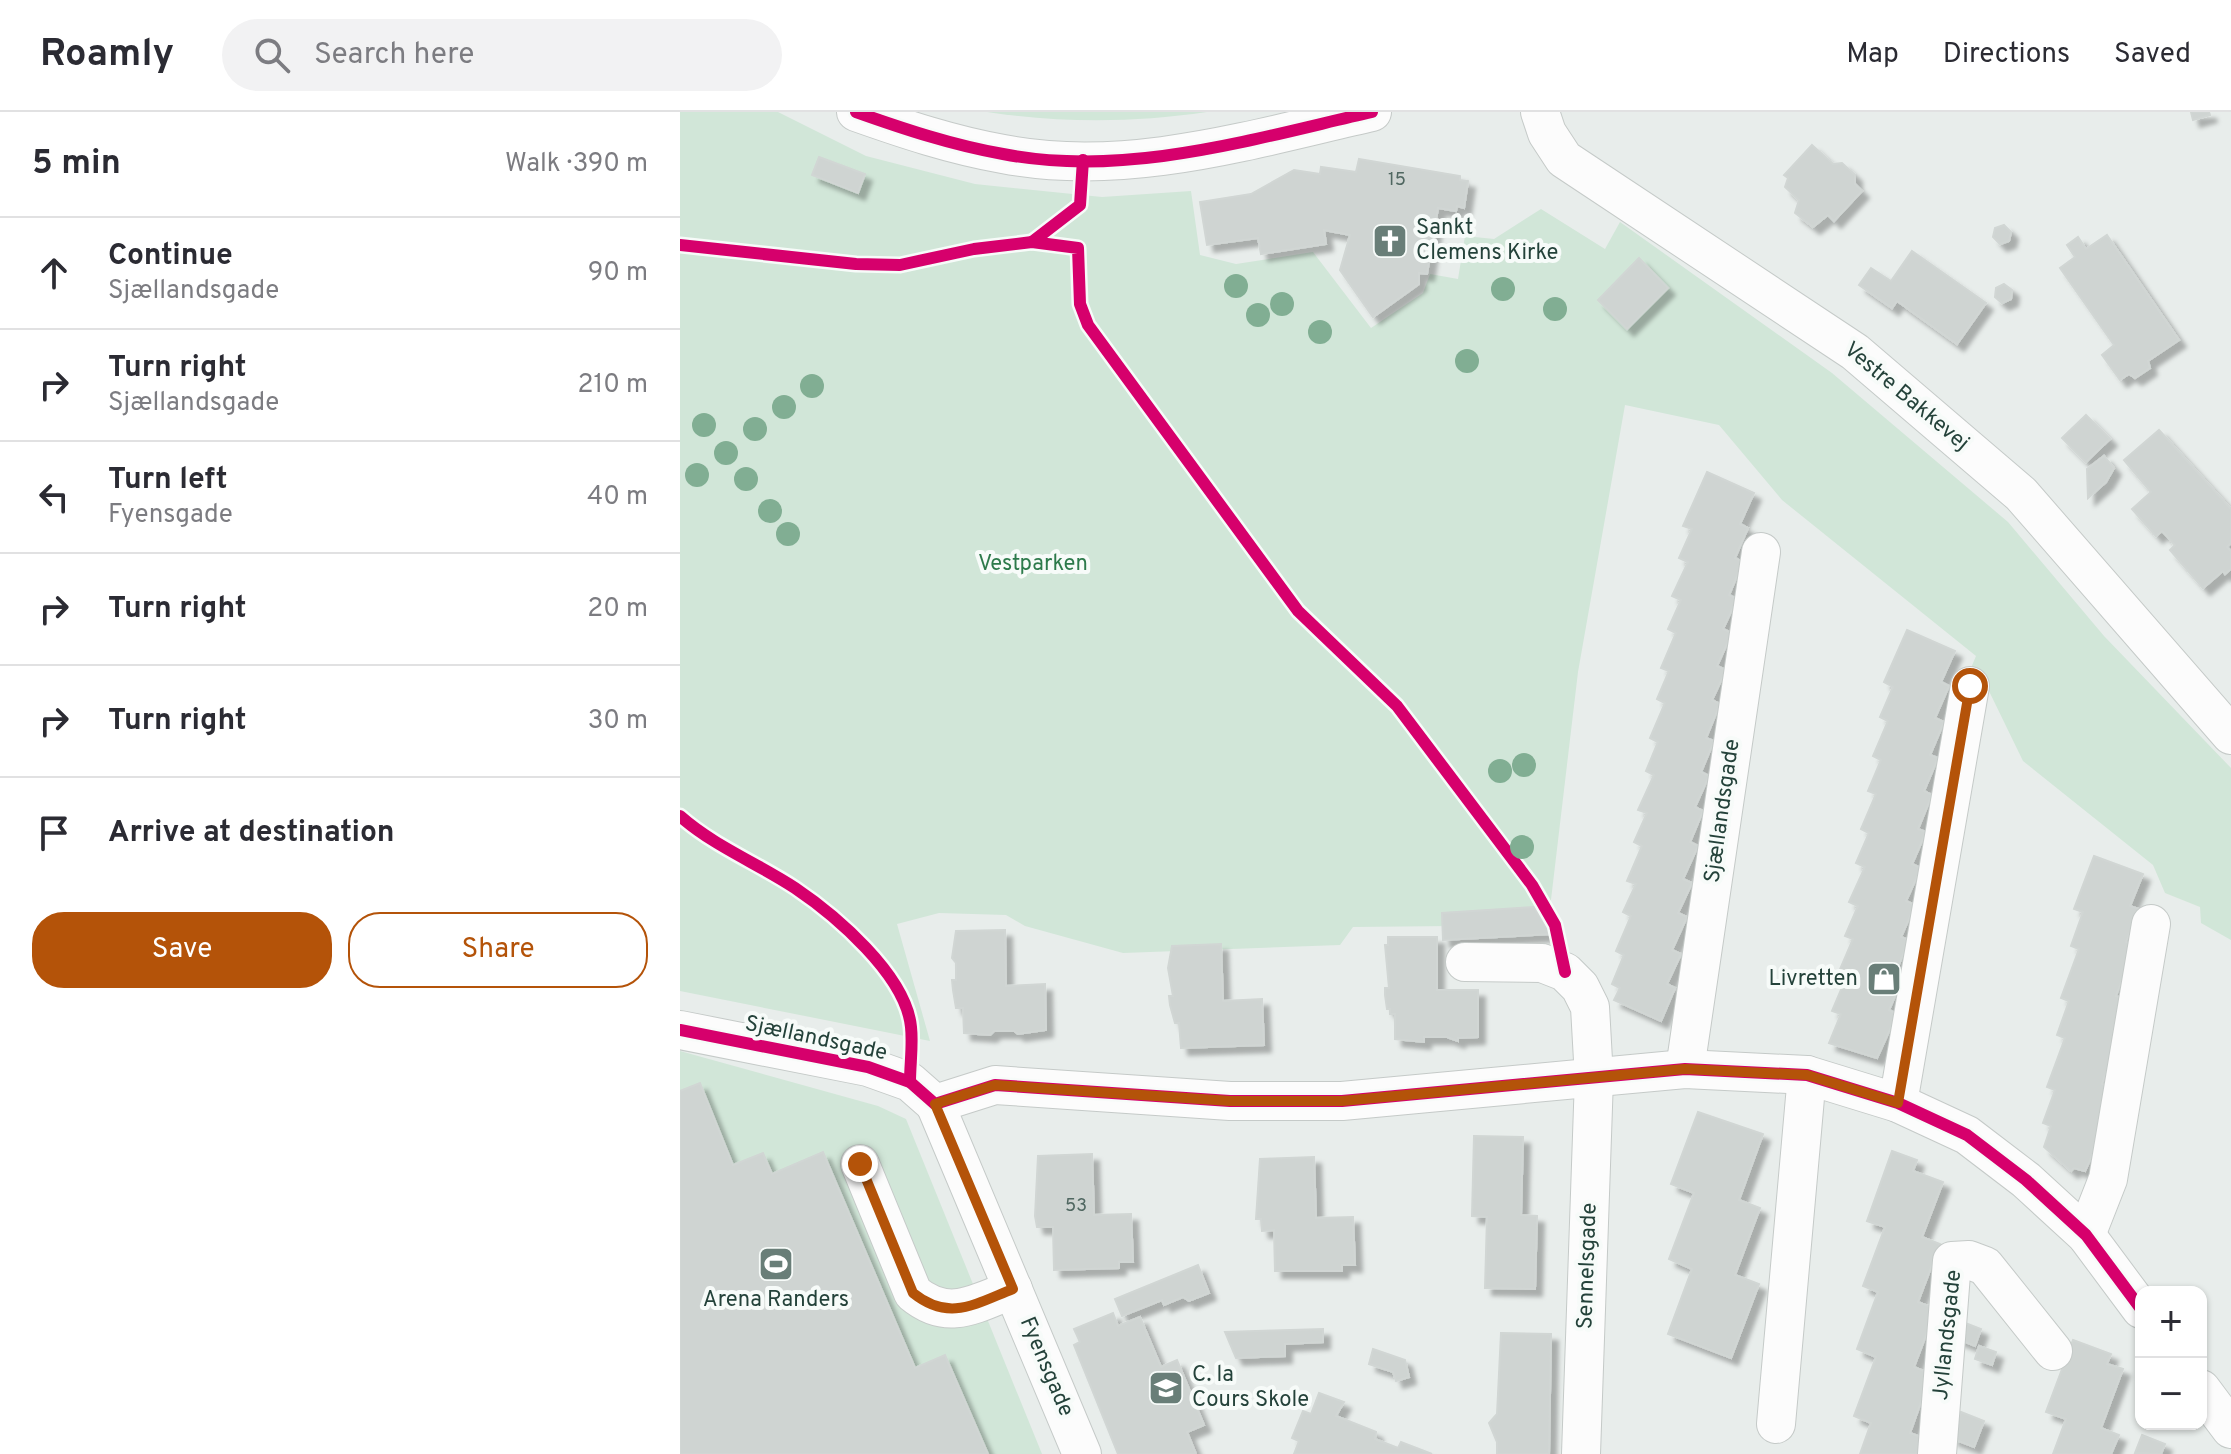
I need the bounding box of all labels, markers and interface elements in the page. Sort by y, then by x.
search box [222,19,782,91]
text: Roamly [40,31,174,80]
icon: search [250,33,294,77]
text: Search here [314,37,474,74]
text: Map [1846,37,1899,73]
text: Directions [1943,37,2070,73]
text: Saved [2114,37,2191,73]
text: 5 min [32,143,121,186]
text: Walk · 390 m [505,148,648,181]
house number: 15 [1388,169,1406,192]
place label: Sankt Clemens Kirke [1416,215,1558,267]
church icon: Sankt Clemens Kirke [1371,222,1409,260]
text: Continue [108,238,233,275]
icon: ahead [32,251,76,295]
text: 90 m [588,257,648,290]
text: Sjællandsgade [108,275,279,308]
street label: Vestre Bakkevej [1838,337,1974,457]
text: Turn right [108,350,246,387]
icon: right [32,363,76,407]
text: 210 m [578,369,648,402]
text: Sjællandsgade [108,387,279,420]
text: Turn left [108,462,228,499]
icon: left [32,475,76,519]
text: 40 m [587,481,648,514]
text: Fyensgade [108,499,233,532]
park label: Vestparken [978,551,1088,578]
icon: right [32,587,76,631]
text: Turn right [108,591,246,628]
text: 20 m [587,593,648,626]
route start [1952,668,1988,704]
icon: right [32,699,76,743]
text: Turn right [108,703,246,740]
text: 30 m [588,705,648,738]
street label: Sjællandsgade [1700,737,1746,885]
icon: arrive [32,811,76,855]
text: Arrive at destination [108,815,394,852]
button: Save [32,912,332,988]
button: Share [348,912,648,988]
shop icon: Livretten [1865,960,1903,998]
place label: Livretten [1768,966,1858,993]
street label: Sjællandsgade [742,1011,890,1067]
route end [842,1146,878,1182]
house number: 53 [1065,1195,1087,1218]
street label: Sennelsgade [1572,1202,1604,1330]
sports icon: Arena Randers [757,1245,795,1283]
street label: Jyllandsgade [1928,1269,1968,1401]
map controls [2135,1286,2207,1430]
button: + [2135,1286,2207,1358]
place label: Arena Randers [703,1287,849,1314]
street label: Fyensgade [1013,1313,1079,1421]
button: − [2135,1358,2207,1430]
place label: C. la Cours Skole [1192,1362,1309,1414]
school or university icon: C. la Cours Skole [1147,1369,1185,1407]

